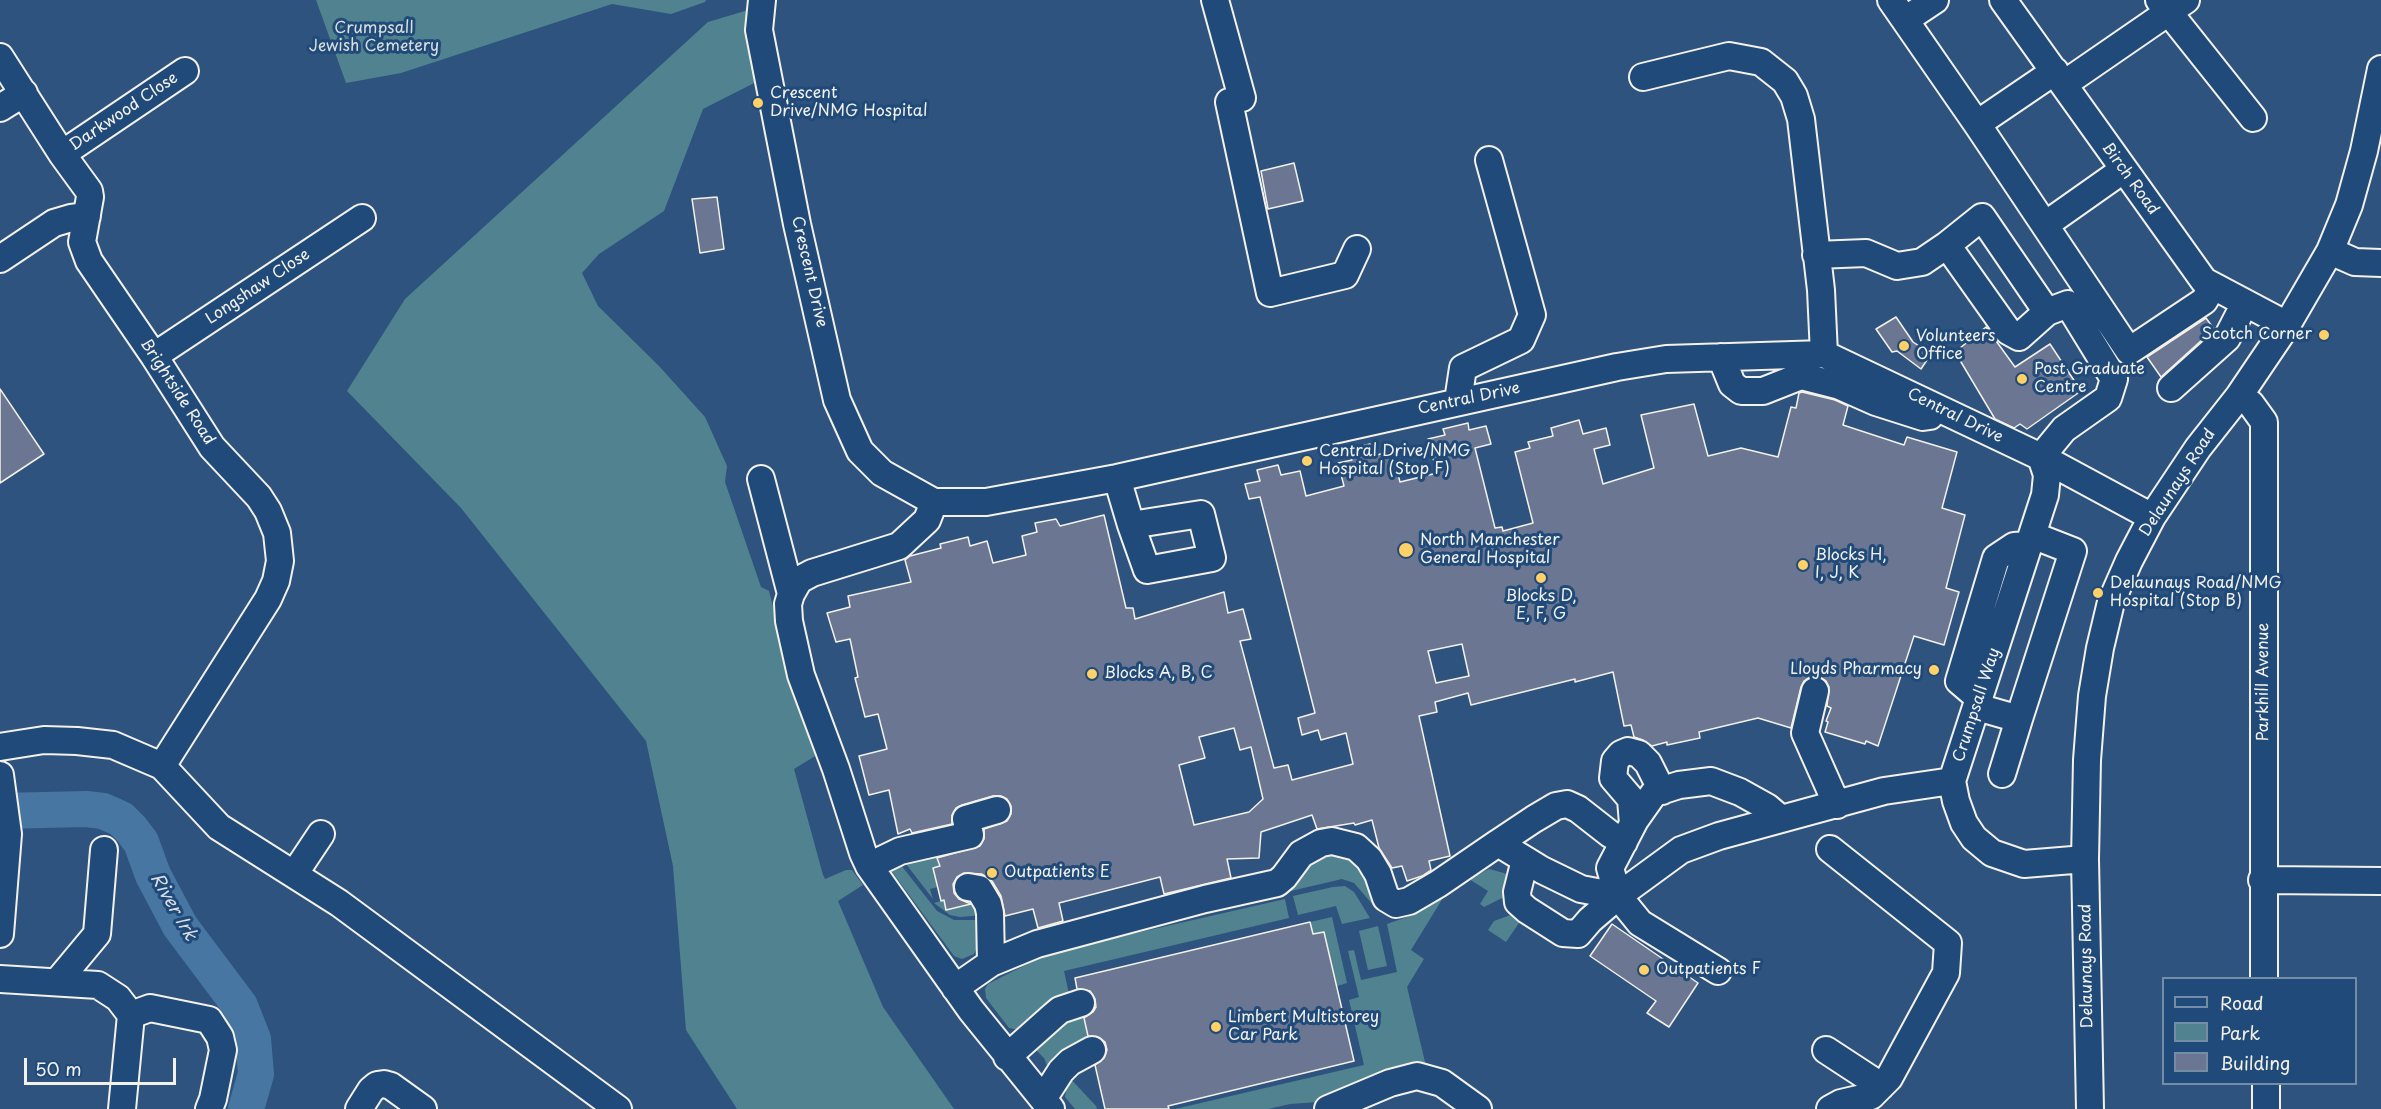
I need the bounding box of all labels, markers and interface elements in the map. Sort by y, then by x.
park label: Crumpsall Jewish Cemetery [309,19,439,57]
street label: Darkwood Close [66,69,182,155]
place label: Crescent Drive/NMG Hospital [770,84,928,122]
marker: Crescent Drive/NMG Hospital [751,96,765,110]
street label: Birch Road [2097,139,2163,219]
street label: Crescent Drive [787,214,831,330]
street label: Longshaw Close [202,245,314,329]
place label: Scotch Corner [2201,325,2312,345]
place label: Volunteers Office [1916,327,1995,365]
marker: Scotch Corner [2317,328,2331,342]
street label: Brightside Road [136,335,218,449]
marker: Volunteers Office [1897,339,1911,353]
place label: Post Graduate Centre [2034,360,2145,398]
marker: Post Graduate Centre [2015,372,2029,386]
street label: Central Drive [1416,379,1522,419]
street label: Central Drive [1904,385,2006,447]
street label: Delaunays Road [2136,426,2220,540]
place label: Central Drive/NMG Hospital (Stop F) [1319,442,1470,480]
marker: Central Drive/NMG Hospital (Stop F) [1300,454,1314,468]
place label: North Manchester General Hospital [1420,531,1560,569]
marker: North Manchester General Hospital [1397,541,1415,559]
place label: Blocks H, I, J, K [1815,546,1887,584]
marker: Blocks H, I, J, K [1796,558,1810,572]
marker: Blocks D, E, F, G [1534,571,1548,585]
place label: Delaunays Road/NMG Hospital (Stop B) [2110,574,2282,612]
marker: Delaunays Road/NMG Hospital (Stop B) [2091,586,2105,600]
place label: Blocks D, E, F, G [1505,587,1577,625]
street label: Parkhill Avenue [2254,623,2274,741]
street label: Crumpsall Way [1949,645,2005,765]
place label: Lloyds Pharmacy [1790,660,1922,680]
marker: Lloyds Pharmacy [1927,663,1941,677]
place label: Blocks A, B, C [1104,664,1213,684]
marker: Blocks A, B, C [1085,667,1099,681]
place label: Outpatients E [1004,863,1110,883]
marker: Outpatients E [985,866,999,880]
water label: River Irk [145,869,201,945]
street label: Delaunays Road [2076,904,2098,1028]
place label: Outpatients F [1656,960,1761,980]
marker: Outpatients F [1637,963,1651,977]
legend [2162,977,2357,1085]
text: Road [2220,989,2264,1016]
place label: Limbert Multistorey Car Park [1228,1008,1379,1046]
text: Park [2220,1019,2260,1046]
marker: Limbert Multistorey Car Park [1209,1020,1223,1034]
scale bar [27,1046,178,1084]
text: Building [2220,1049,2290,1076]
text: 50 m [35,1055,82,1082]

